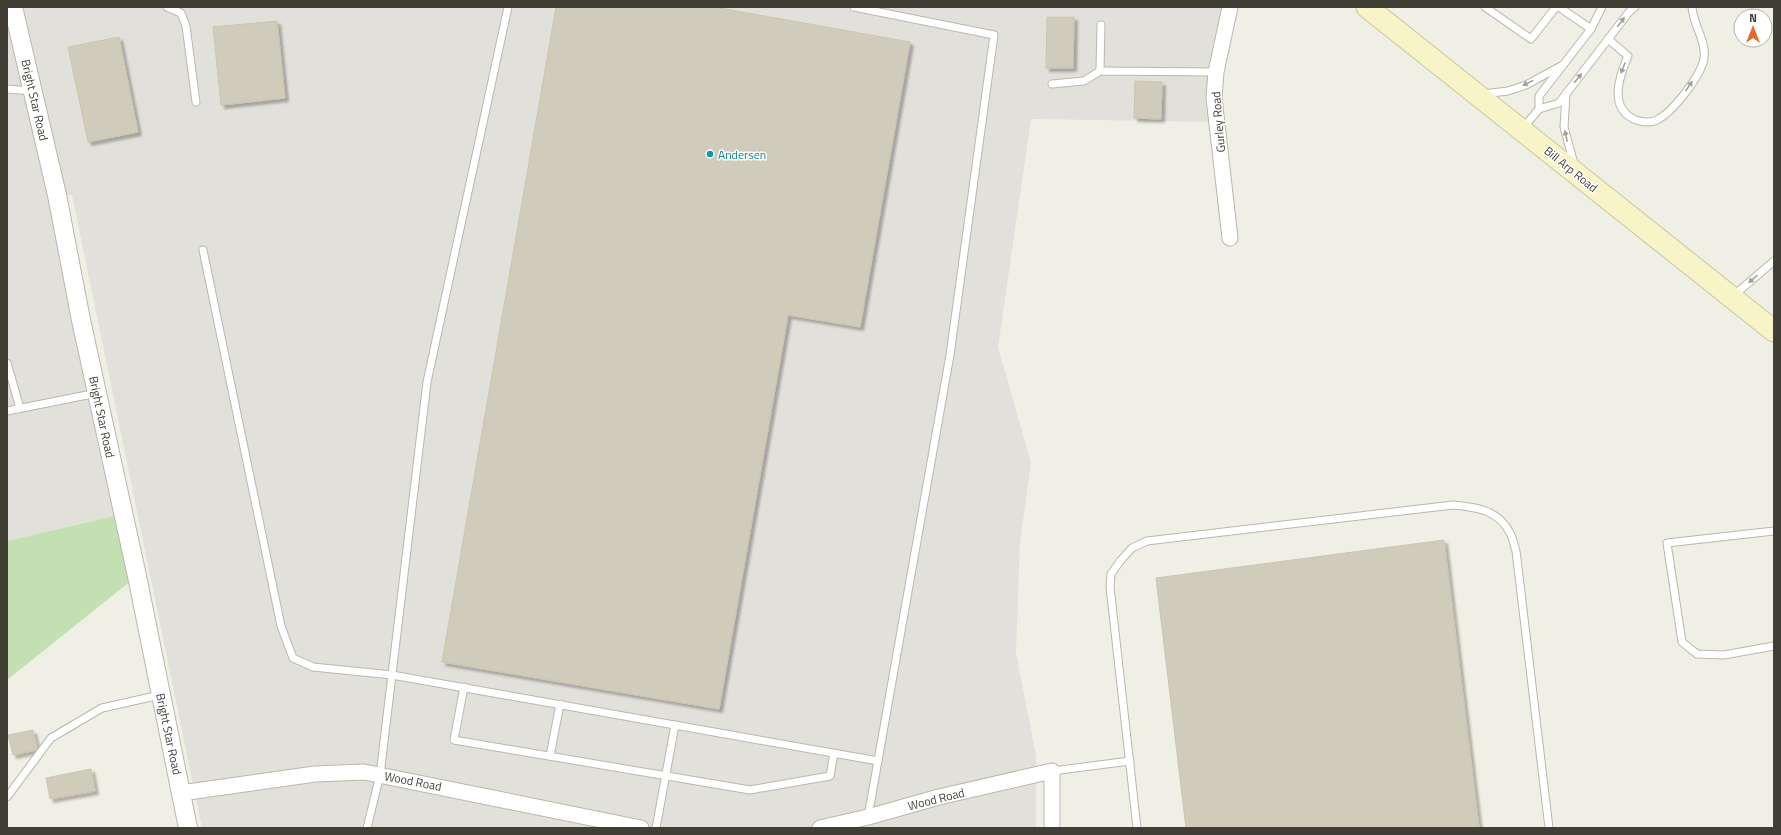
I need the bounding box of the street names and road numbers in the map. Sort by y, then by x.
street label: Bright Star Road [16,57,54,143]
street label: Gurley Road [1206,91,1230,153]
street label: Bill Arp Road [1540,141,1602,197]
street label: Bright Star Road [84,374,120,460]
street label: Bright Star Road [151,691,187,777]
street label: Wood Road [383,766,443,796]
street label: Wood Road [906,783,966,815]

